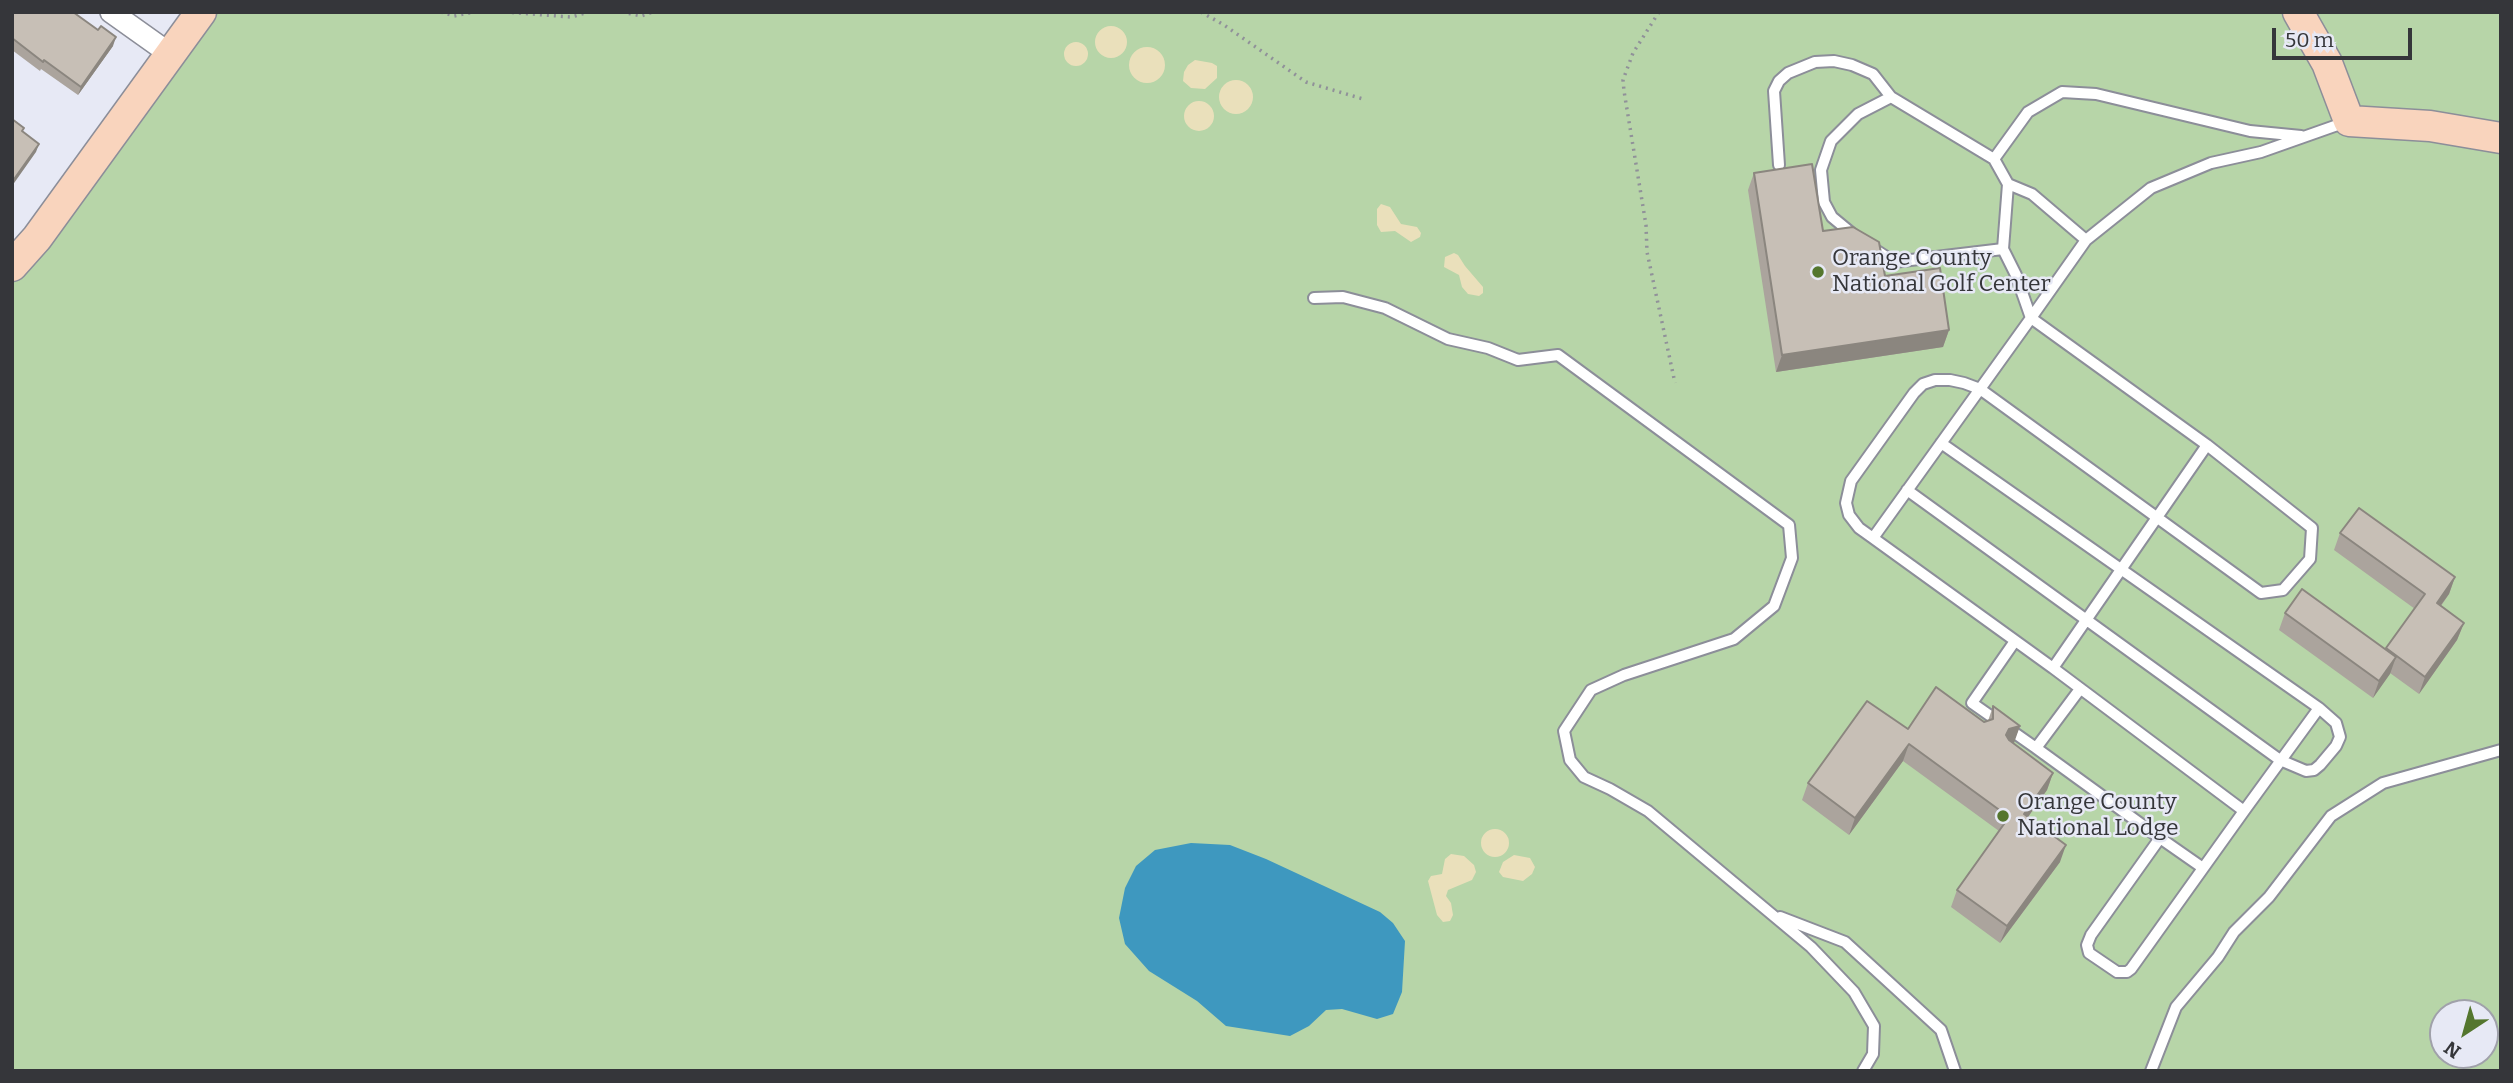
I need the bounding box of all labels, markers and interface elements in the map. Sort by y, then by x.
scale bar [2275,14,2415,58]
text: 50 m [2285,27,2334,53]
place label: Orange County National Golf Center [1832,245,2051,299]
marker: Orange County National Golf Center [1810,264,1826,280]
place label: Orange County National Lodge [2017,789,2179,843]
marker: Orange County National Lodge [1995,808,2011,824]
north arrow [2429,999,2499,1069]
text: N [2440,1036,2465,1063]

